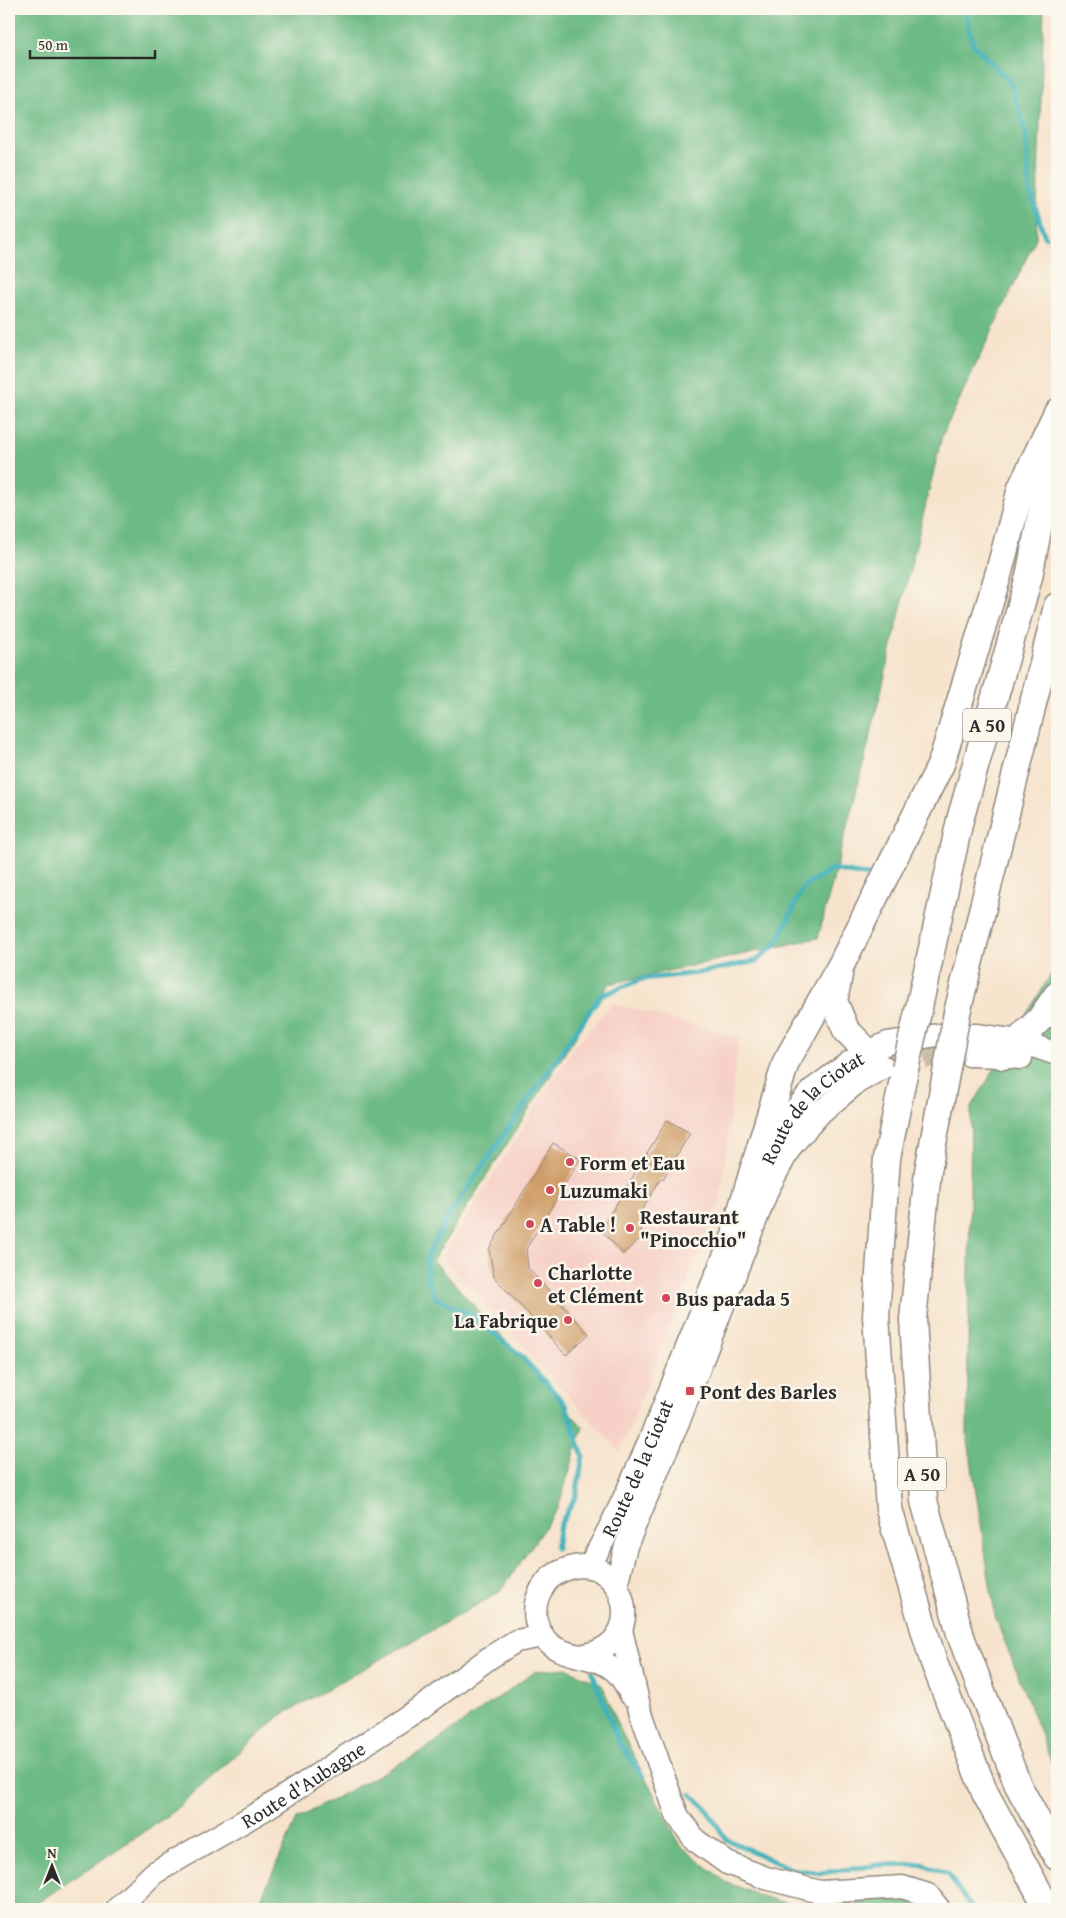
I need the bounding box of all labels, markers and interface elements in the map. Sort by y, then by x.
scale bar [30,28,155,60]
text: 50 m [38,34,69,55]
road number: A 50 [963,708,1011,742]
street label: Route de la Ciotat [753,1043,869,1169]
place label: Form et Eau [580,1148,686,1177]
marker: Form et Eau [564,1156,576,1168]
place label: Luzumaki [560,1176,648,1205]
marker: Luzumaki [544,1184,556,1196]
place label: Restaurant "Pinocchio" [640,1202,746,1254]
place label: A Table ! [540,1210,616,1239]
marker: A Table ! [524,1218,536,1230]
marker: Restaurant "Pinocchio" [624,1222,636,1234]
place label: Charlotte et Clément [548,1258,644,1310]
marker: Charlotte et Clément [532,1277,544,1289]
place label: Bus parada 5 [676,1284,790,1313]
marker: Bus parada 5 [660,1292,672,1304]
place label: La Fabrique [454,1306,558,1335]
marker: La Fabrique [562,1314,574,1326]
place label: Pont des Barles [700,1377,837,1406]
marker: Pont des Barles [684,1385,696,1397]
street label: Route de la Ciotat [593,1395,680,1542]
road number: A 50 [898,1458,946,1490]
street label: Route d'Aubagne [235,1733,371,1835]
north arrow [28,1840,78,1890]
text: N [47,1843,57,1863]

